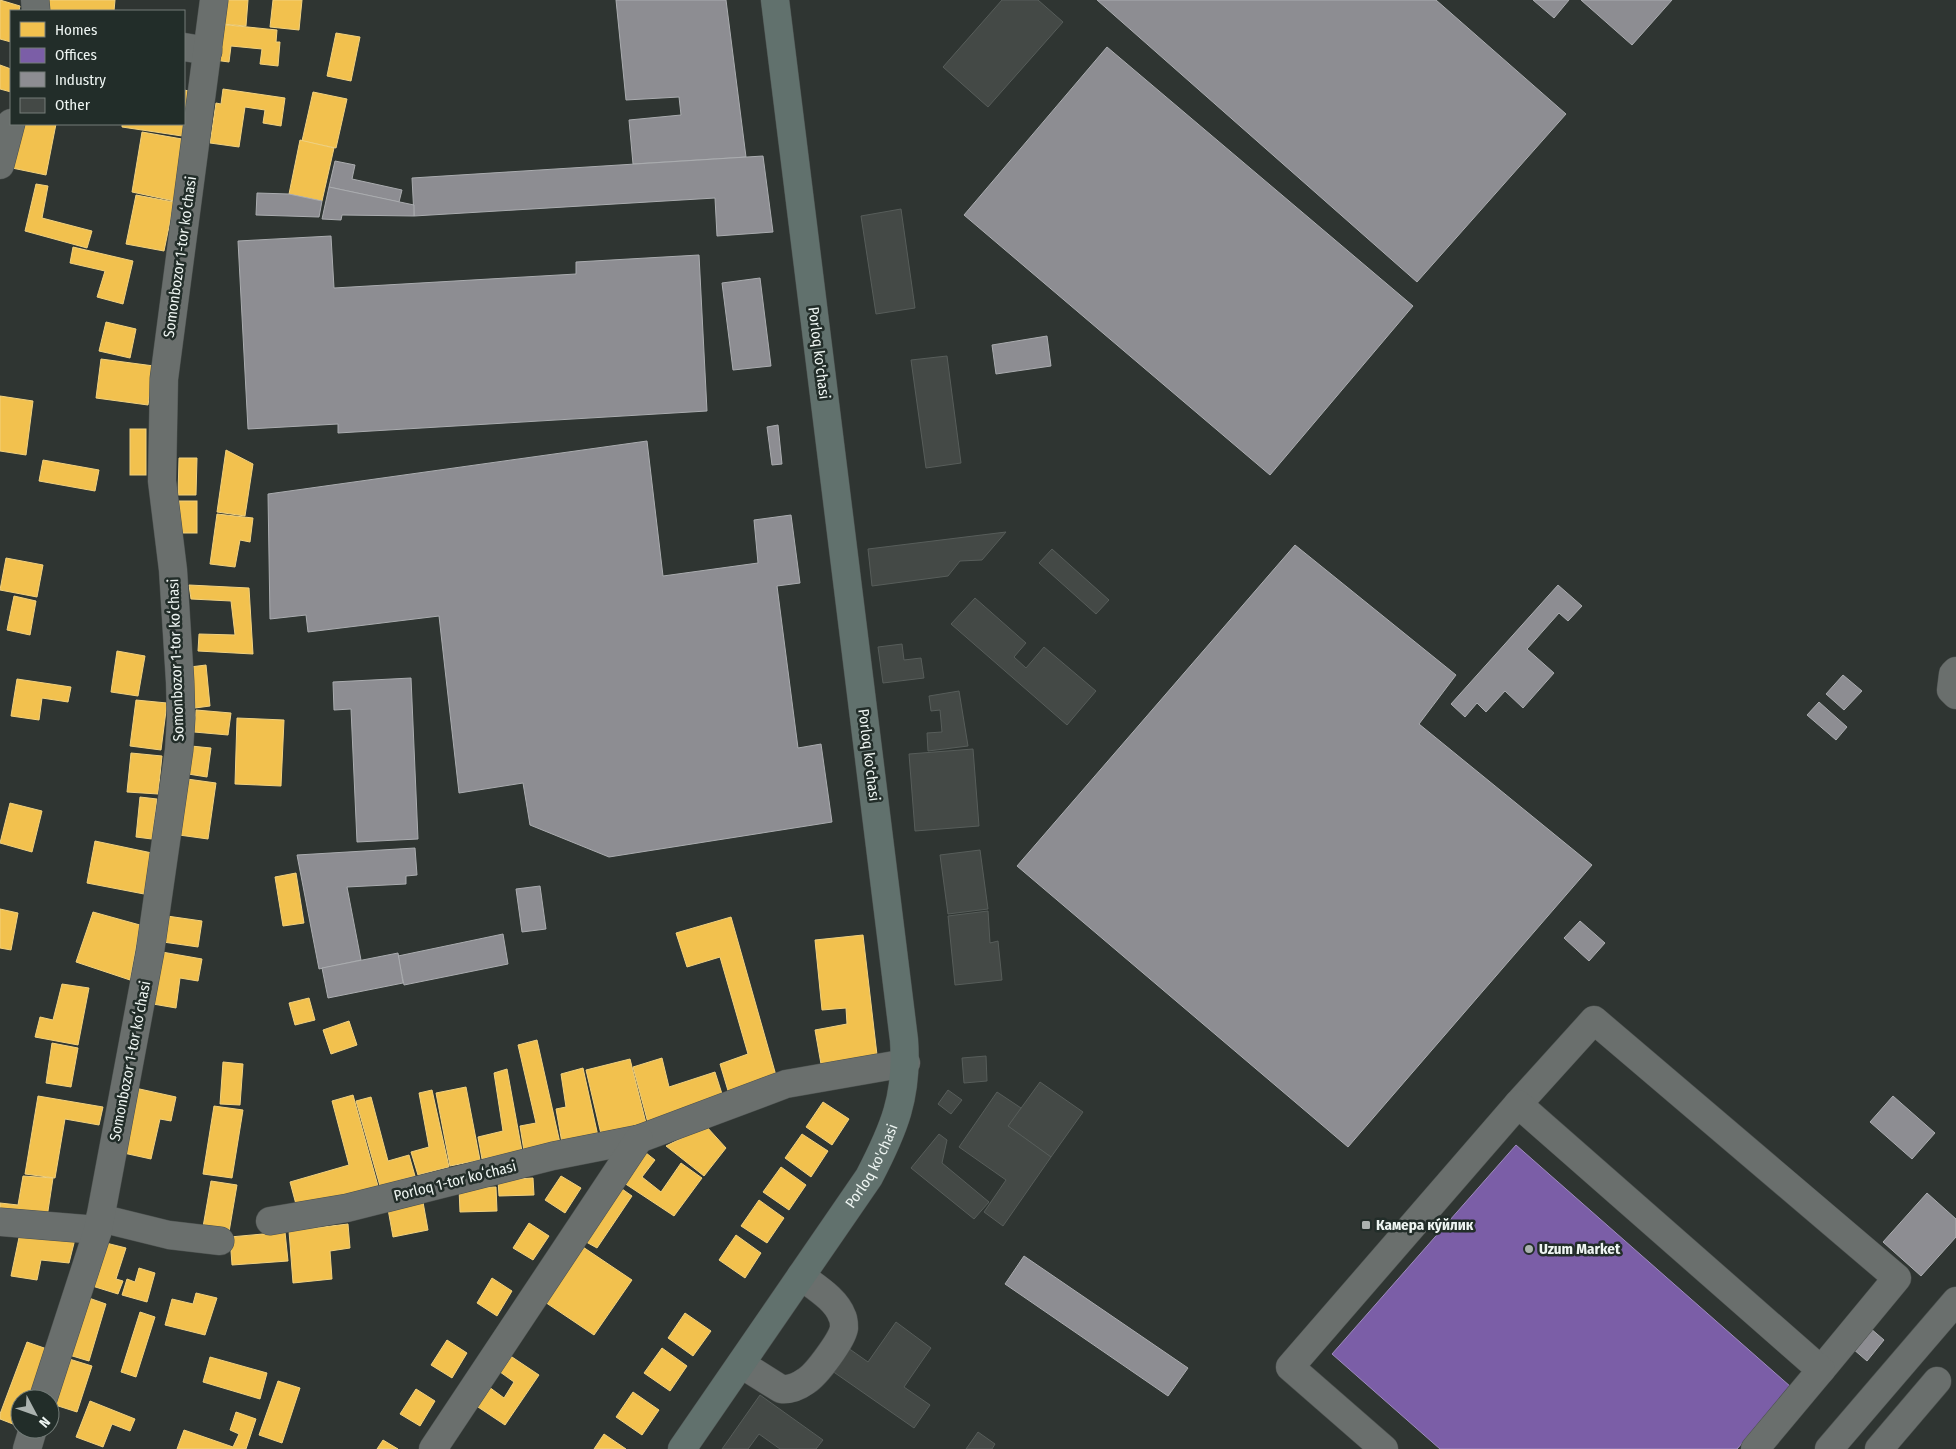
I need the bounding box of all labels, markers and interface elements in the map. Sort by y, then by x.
legend [10,10,185,125]
text: Homes [55,21,97,39]
text: Offices [55,46,97,64]
text: Industry [55,71,106,89]
text: Other [55,96,91,114]
street label: Somonbozor 1-tor koʻchasi [160,175,200,339]
street label: Porloq ko'chasi [804,306,834,400]
street label: Somonbozor 1-tor koʻchasi [164,578,188,742]
street label: Porloq ko'chasi [854,708,884,802]
street label: Somonbozor 1-tor koʻchasi [106,979,154,1143]
street label: Porloq ko'chasi [841,1122,901,1211]
street label: Porloq 1-tor koʻchasi [392,1157,518,1205]
place label: Камера ку́йлик [1376,1216,1474,1234]
marker: Камера ку́йлик [1360,1219,1372,1231]
place label: Uzum Market [1539,1240,1621,1258]
marker: Uzum Market [1523,1243,1535,1255]
north arrow [10,1389,60,1439]
text: N [35,1413,54,1431]

